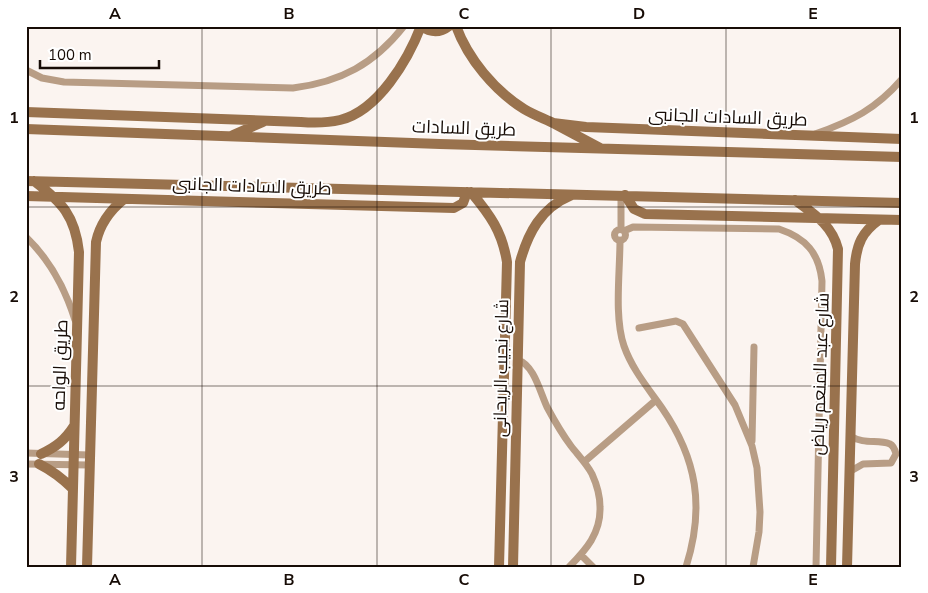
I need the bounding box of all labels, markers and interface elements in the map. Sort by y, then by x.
text: A [109,3,121,25]
text: B [283,3,295,25]
text: C [459,3,470,25]
text: D [633,3,645,25]
text: E [808,3,818,25]
scale bar [40,38,159,70]
text: 100 m [48,45,92,65]
street label: طريق السادات الجانبى [648,102,808,132]
text: 1 [9,107,19,129]
text: 1 [909,107,919,129]
street label: طريق السادات [412,114,516,142]
street label: طريق السادات الجانبى [172,171,332,201]
text: 2 [9,286,19,308]
text: 2 [909,286,919,308]
street label: شارع عبد المنعم رياض [805,292,835,456]
street label: شارع نجيب الريحانى [488,299,514,437]
street label: طريق الواحه [46,319,74,411]
text: 3 [9,466,19,488]
text: 3 [909,466,919,488]
text: A [109,569,121,591]
text: B [283,569,295,591]
text: C [459,569,470,591]
text: D [633,569,645,591]
text: E [808,569,818,591]

